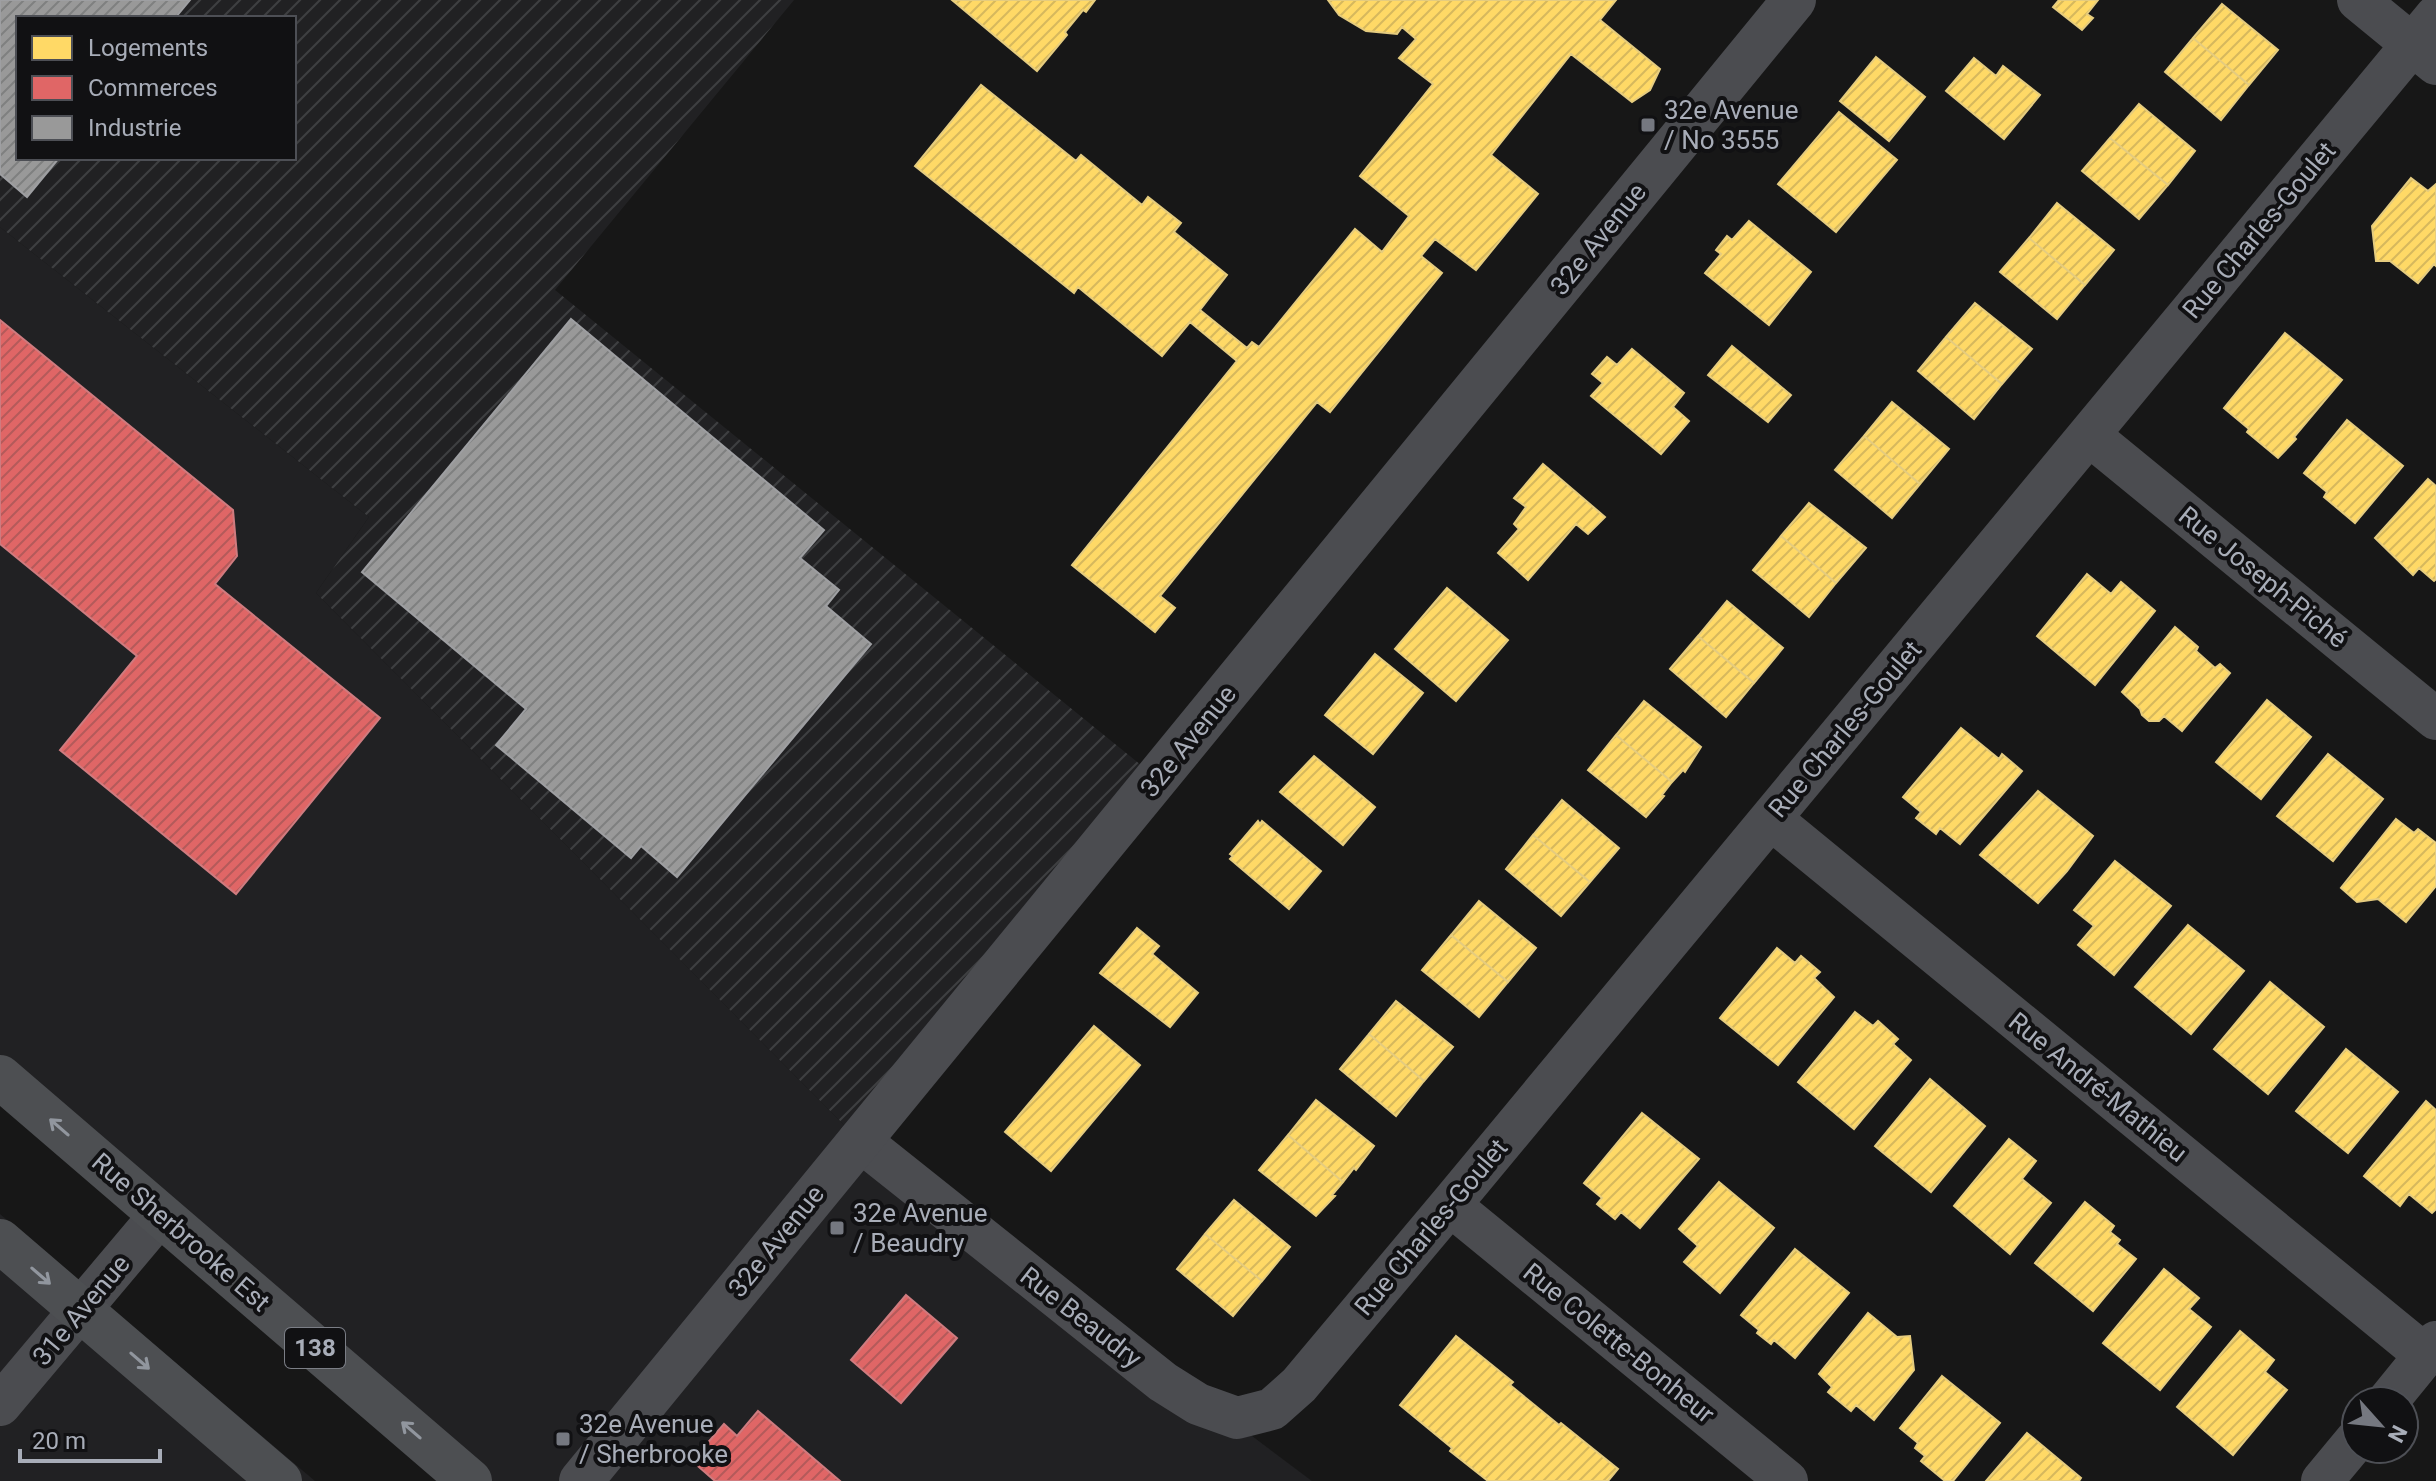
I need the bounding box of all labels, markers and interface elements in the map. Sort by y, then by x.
legend [16,16,296,160]
text: Logements [88,34,208,62]
text: Commerces [88,74,218,102]
place label: 32e Avenue / No 3555 [1664,95,1798,155]
text: Industrie [88,114,181,142]
marker: 32e Avenue / No 3555 [1639,116,1657,134]
street label: Rue Charles-Goulet [2176,136,2342,324]
street label: 32e Avenue [1544,177,1652,301]
street label: Rue Joseph-Piché [2173,500,2353,654]
street label: Rue Charles-Goulet [1762,635,1928,823]
street label: 32e Avenue [1134,679,1242,803]
street label: Rue André-Mathieu [2003,1006,2193,1168]
one-way arrow [49,1119,69,1137]
street label: Rue Charles-Goulet [1348,1133,1514,1321]
street label: Rue Sherbrooke Est [86,1147,276,1317]
street label: 32e Avenue [722,1179,830,1303]
place label: 32e Avenue / Beaudry [853,1198,987,1258]
marker: 32e Avenue / Beaudry [828,1219,846,1237]
street label: 31e Avenue [26,1249,136,1371]
street label: Rue Colette-Bonheur [1517,1257,1721,1429]
street label: Rue Beaudry [1015,1261,1147,1373]
one-way arrow [30,1267,50,1285]
road number: 138 [285,1328,345,1368]
one-way arrow [130,1352,150,1370]
north arrow [2340,1385,2420,1465]
place label: 32e Avenue / Sherbrooke [579,1409,728,1469]
scale bar [20,1413,160,1463]
one-way arrow [401,1421,422,1439]
text: N [2383,1421,2412,1446]
text: 20 m [32,1427,86,1455]
marker: 32e Avenue / Sherbrooke [554,1430,572,1448]

